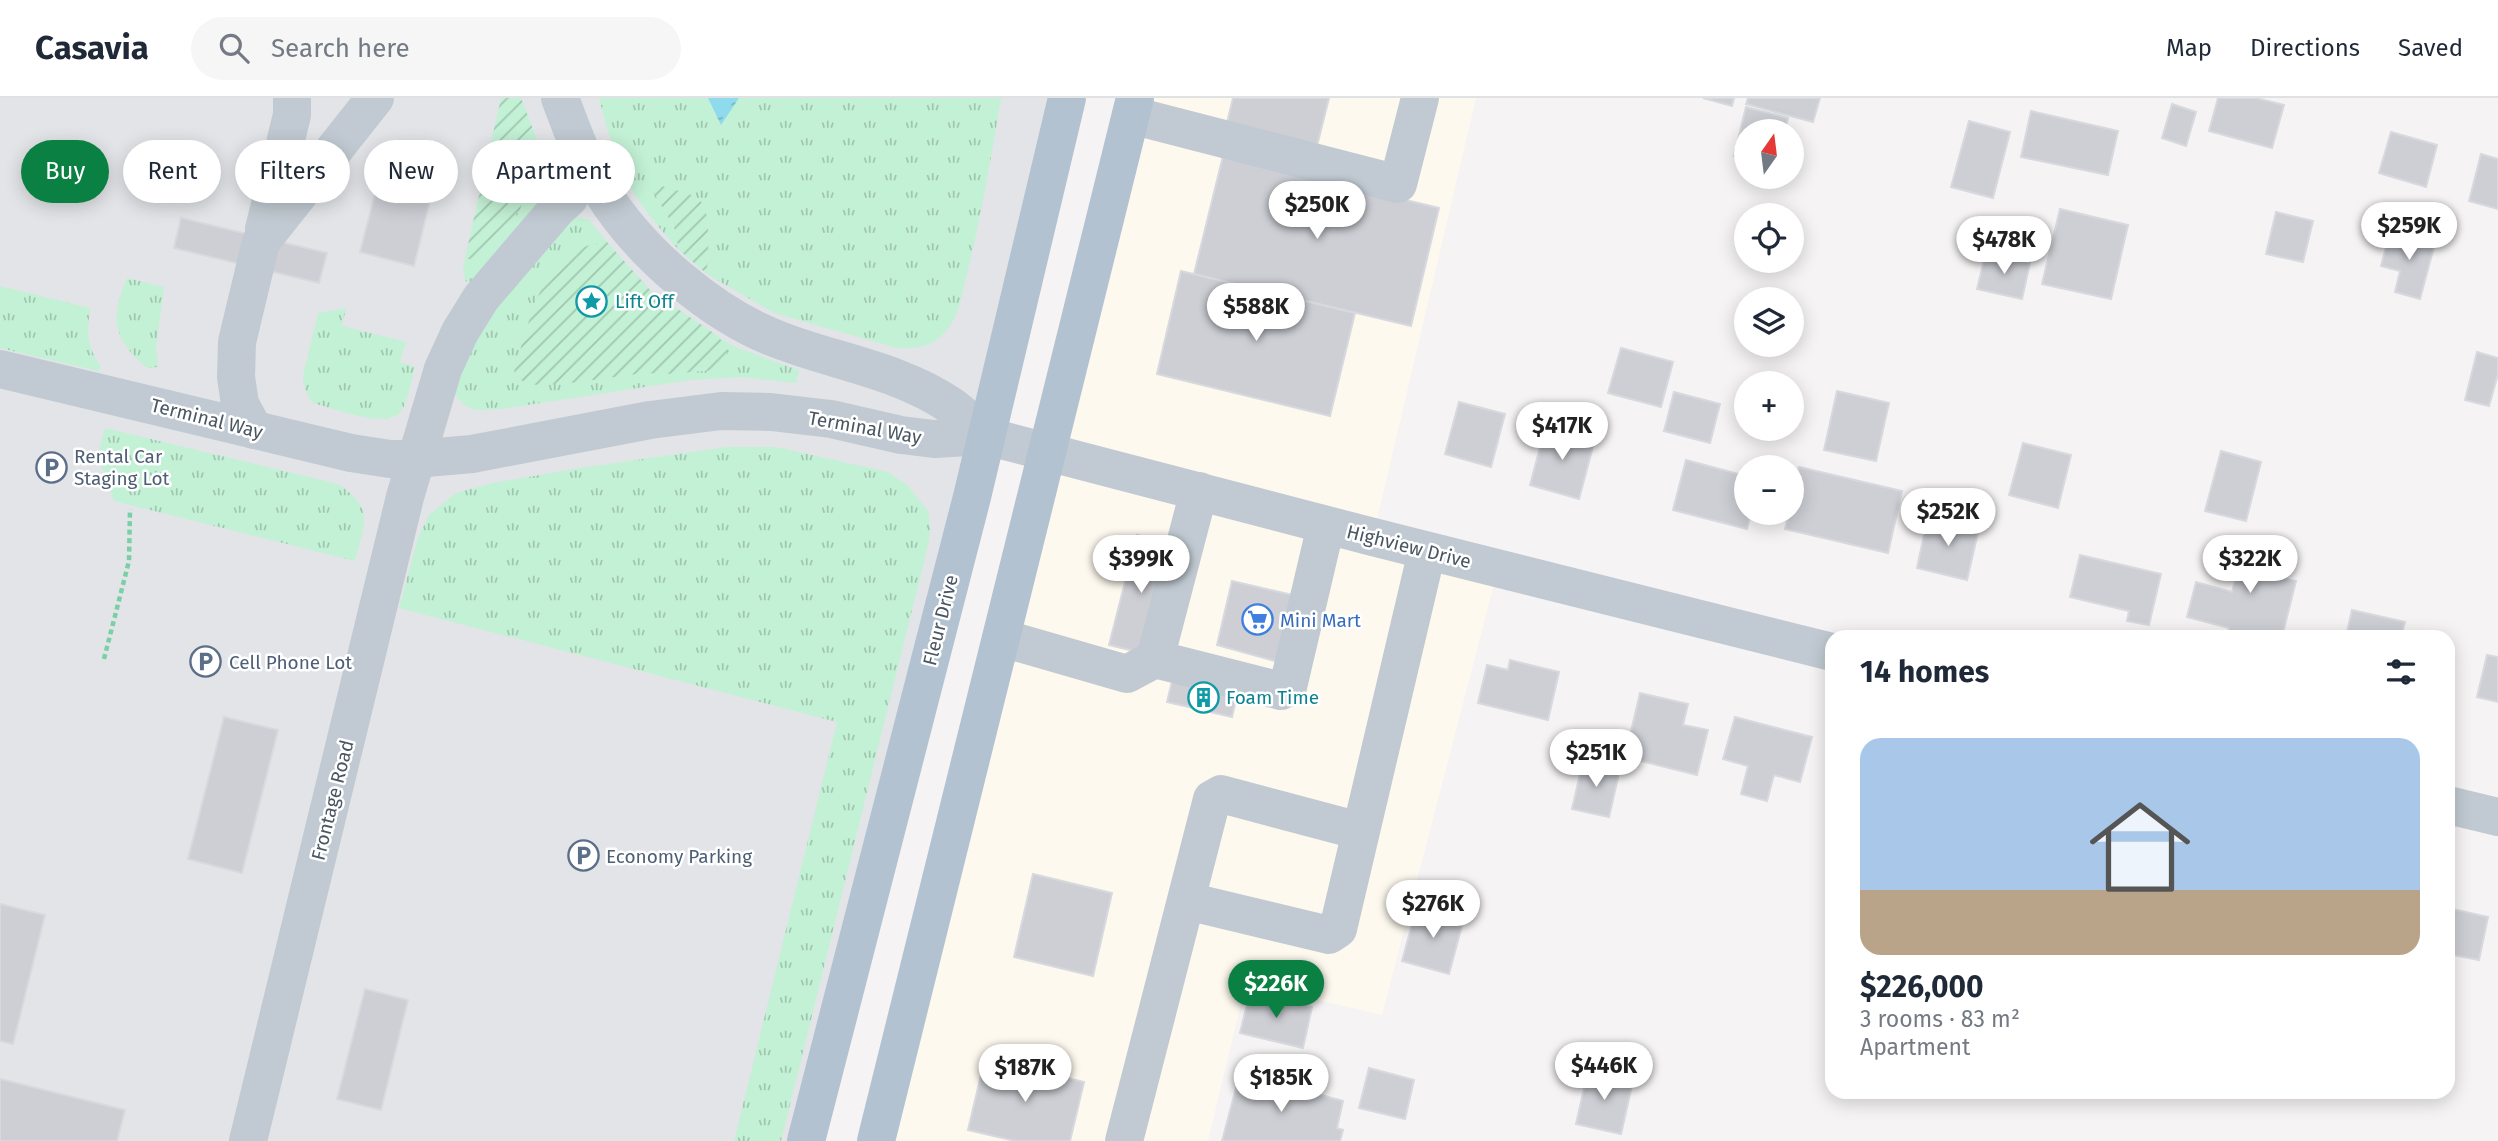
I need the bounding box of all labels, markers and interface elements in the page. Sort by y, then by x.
search box [191,17,681,80]
text: Casavia [35,28,149,68]
icon: search [215,29,253,67]
text: Search here [271,33,410,64]
text: Map [2166,34,2212,62]
text: Directions [2250,34,2360,62]
text: Saved [2398,34,2463,62]
north arrow [1734,119,1804,189]
map controls [1734,119,1804,525]
chip: Buy [21,140,109,203]
chip: Rent [123,140,221,203]
chip: Filters [235,140,350,203]
chip: New [364,140,458,203]
chip: Apartment [472,140,635,203]
pin: $250K [1268,181,1366,241]
text: $250K [1285,190,1349,218]
pin: $259K [2360,202,2458,262]
button: locate [1734,203,1804,273]
text: $259K [2377,211,2441,239]
pin: $478K [1955,216,2053,276]
text: $478K [1972,225,2036,253]
place icon: Lift Off [575,284,609,318]
pin: $588K [1207,284,1305,343]
button: layers [1734,287,1804,357]
place label: Lift Off [615,290,676,313]
text: $588K [1223,292,1289,320]
button: + [1734,371,1804,441]
street label: Terminal Way [149,393,266,444]
pin: $417K [1513,402,1611,462]
street label: Terminal Way [807,406,924,449]
text: $417K [1532,411,1592,439]
place label: Rental Car Staging Lot [74,445,170,490]
parking icon: Rental Car Staging Lot [34,450,68,484]
button: − [1734,455,1804,525]
pin: $252K [1899,489,1997,548]
text: $252K [1917,497,1979,525]
street label: Highview Drive [1344,520,1473,573]
pin: $399K [1092,536,1190,595]
pin: $322K [2201,536,2299,595]
text: $399K [1109,544,1173,572]
text: $322K [2219,544,2281,572]
street label: Fleur Drive [918,572,963,668]
supermarket icon: Mini Mart [1240,603,1274,637]
place label: Mini Mart [1280,609,1361,632]
parking icon: Cell Phone Lot [189,645,223,679]
place label: Cell Phone Lot [229,651,352,674]
icon: filters [2382,653,2420,691]
text: 14 homes [1860,654,1989,690]
building icon: Foam Time [1186,680,1220,714]
place label: Foam Time [1226,686,1319,709]
pin: $251K [1547,730,1645,789]
street label: Frontage Road [306,738,359,863]
text: $251K [1566,738,1626,766]
icon: home [2077,784,2203,910]
parking icon: Economy Parking [566,839,600,873]
place label: Economy Parking [606,845,752,868]
pin: $276K [1384,880,1482,940]
text: $276K [1402,889,1464,917]
pin: $226K [1227,960,1325,1020]
text: $226K [1244,969,1308,997]
text: $226,000 [1860,969,1984,1005]
text: 3 rooms · 83 m² [1860,1005,2020,1033]
text: Apartment [1860,1033,1970,1061]
pin: $446K [1555,1042,1653,1102]
pin: $187K [976,1044,1074,1104]
text: $446K [1571,1051,1637,1079]
text: $187K [995,1053,1055,1081]
pin: $185K [1232,1054,1330,1114]
text: $185K [1250,1063,1312,1091]

